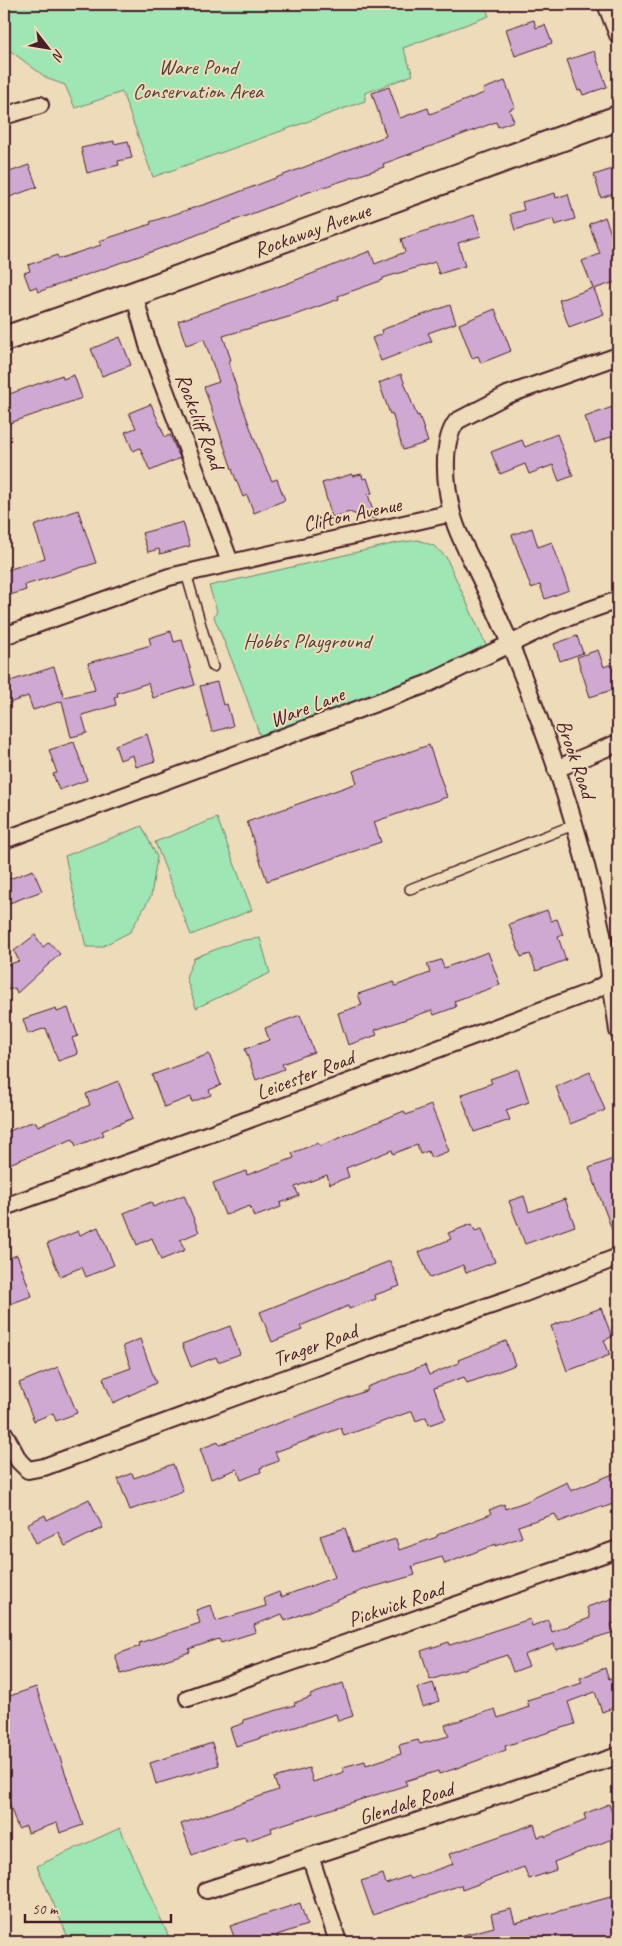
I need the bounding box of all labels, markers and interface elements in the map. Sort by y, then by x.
north arrow [22,22,72,72]
text: N [48,46,68,65]
park label: Ware Pond Conservation Area [133,54,265,104]
street label: Rockaway Avenue [250,197,375,263]
street label: Rockcliff Road [170,369,231,476]
street label: Clifton Avenue [300,491,405,537]
park label: Hobbs Playground [243,628,373,654]
street label: Ware Lane [266,680,350,733]
street label: Brook Road [550,716,602,804]
street label: Leicester Road [252,1043,361,1106]
street label: Trager Road [269,1317,364,1372]
street label: Pickwick Road [345,1575,450,1633]
street label: Glendale Road [356,1774,460,1830]
scale bar [25,1891,171,1923]
text: 50 m [32,1900,59,1919]

